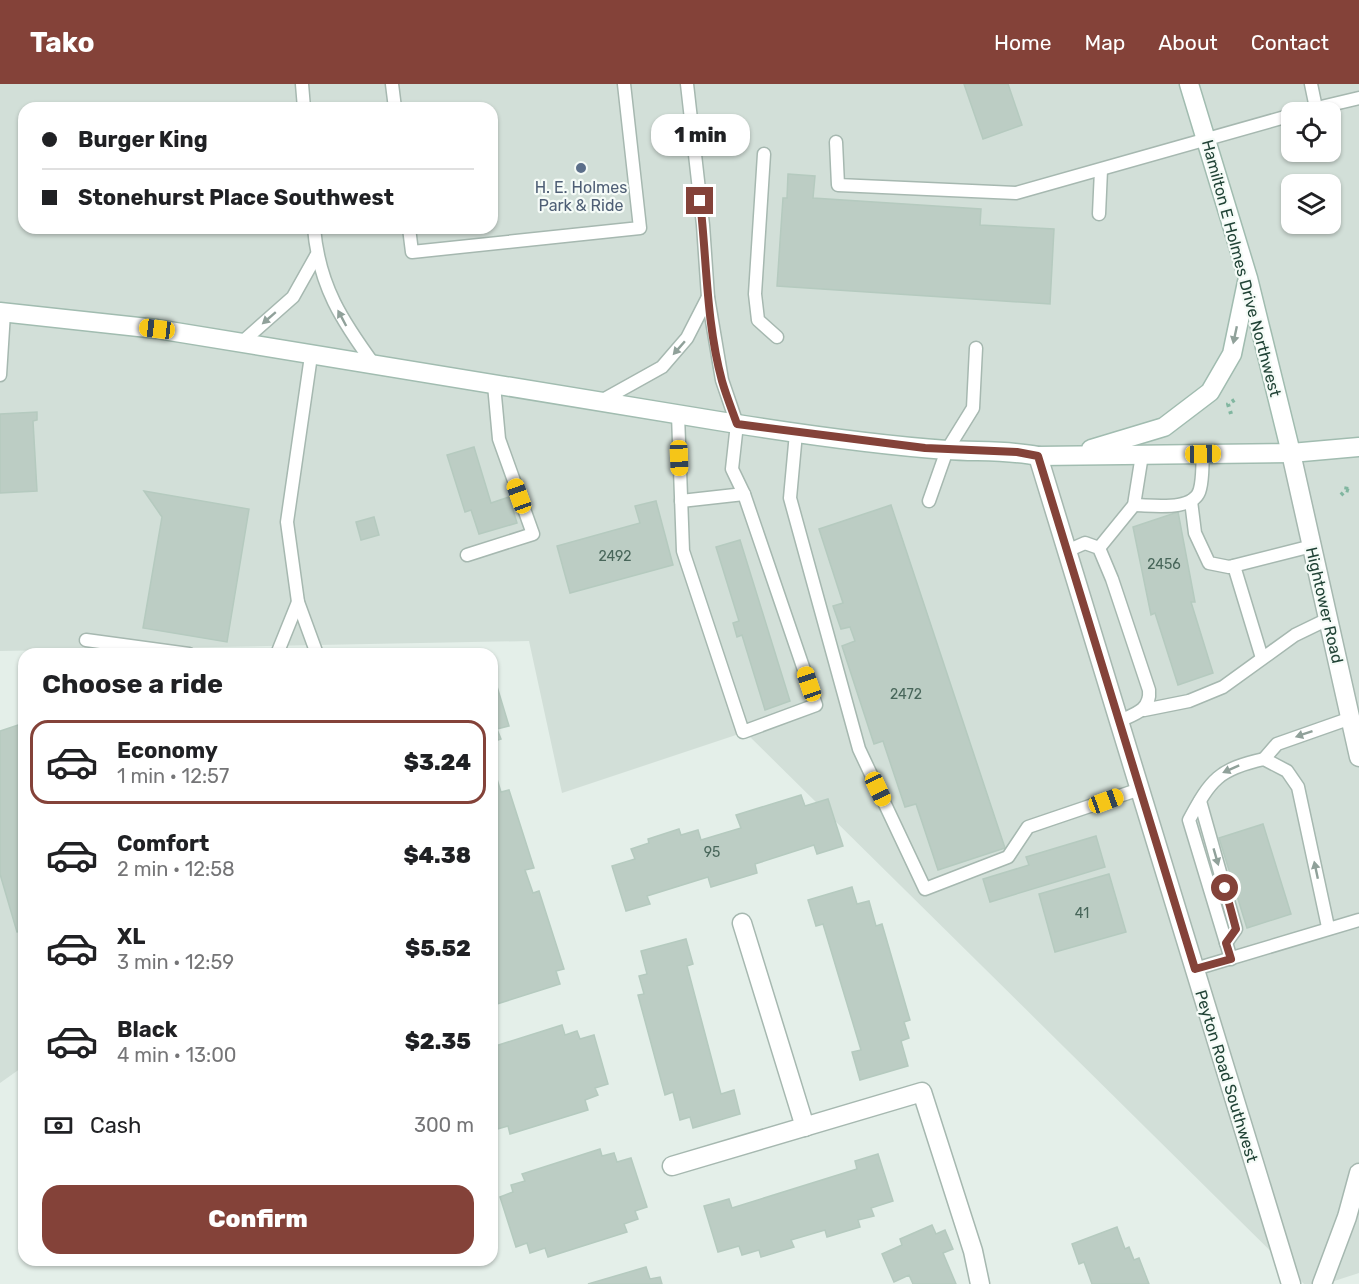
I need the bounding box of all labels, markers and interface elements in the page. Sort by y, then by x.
text: Tako [30,26,95,59]
text: Home [994,30,1051,55]
text: Map [1084,30,1125,55]
text: About [1158,30,1218,55]
text: Contact [1251,30,1329,55]
map controls [1281,102,1341,234]
button: locate [1281,102,1341,162]
callout: 1 min [650,114,750,156]
text: 1 min [674,123,727,147]
text: Burger King [78,126,208,153]
street label: Hamilton E Holmes Drive Northwest [1198,138,1285,399]
marker: H. E. Holmes Park & Ride [574,161,588,175]
button: layers [1281,174,1341,234]
place label: H. E. Holmes Park & Ride [535,178,627,215]
text: Stonehurst Place Southwest [78,184,394,211]
route end [686,187,713,214]
one-way arrow [337,310,347,327]
one-way arrow [261,312,277,325]
car [138,318,176,340]
one-way arrow [1230,326,1240,345]
one-way arrow [673,340,686,355]
car [669,440,689,476]
car [1185,445,1221,463]
car [504,476,534,516]
street label: Hightower Road [1302,545,1347,665]
house number: 2492 [598,548,632,565]
house number: 2456 [1147,556,1181,573]
car [795,664,823,704]
text: Choose a ride [42,668,223,700]
house number: 2472 [890,686,922,703]
one-way arrow [1295,730,1313,740]
icon: car [45,735,99,789]
text: Economy [117,737,218,764]
text: $3.24 [404,749,471,776]
text: 1 min · 12:57 [117,764,229,788]
one-way arrow [1223,764,1240,773]
car [862,769,894,809]
car [1086,786,1126,816]
icon: car [45,828,99,882]
text: Comfort [117,830,209,857]
text: $4.38 [403,842,471,869]
house number: 95 [704,844,720,861]
one-way arrow [1212,848,1221,866]
text: 2 min · 12:58 [117,857,235,881]
one-way arrow [1311,860,1320,879]
route start [1211,874,1238,901]
house number: 41 [1075,905,1089,922]
icon: car [45,921,99,975]
text: XL [117,923,145,950]
text: $5.52 [405,935,471,962]
text: 3 min · 12:59 [117,950,234,974]
street label: Peyton Road Southwest [1191,988,1262,1165]
icon: car [45,1014,99,1068]
text: Black [117,1016,178,1043]
text: $2.35 [405,1028,471,1055]
text: 4 min · 13:00 [117,1043,237,1067]
icon: cash [42,1109,75,1142]
text: Cash [90,1112,141,1139]
text: 300 m [414,1113,474,1137]
button: Confirm [42,1185,474,1254]

